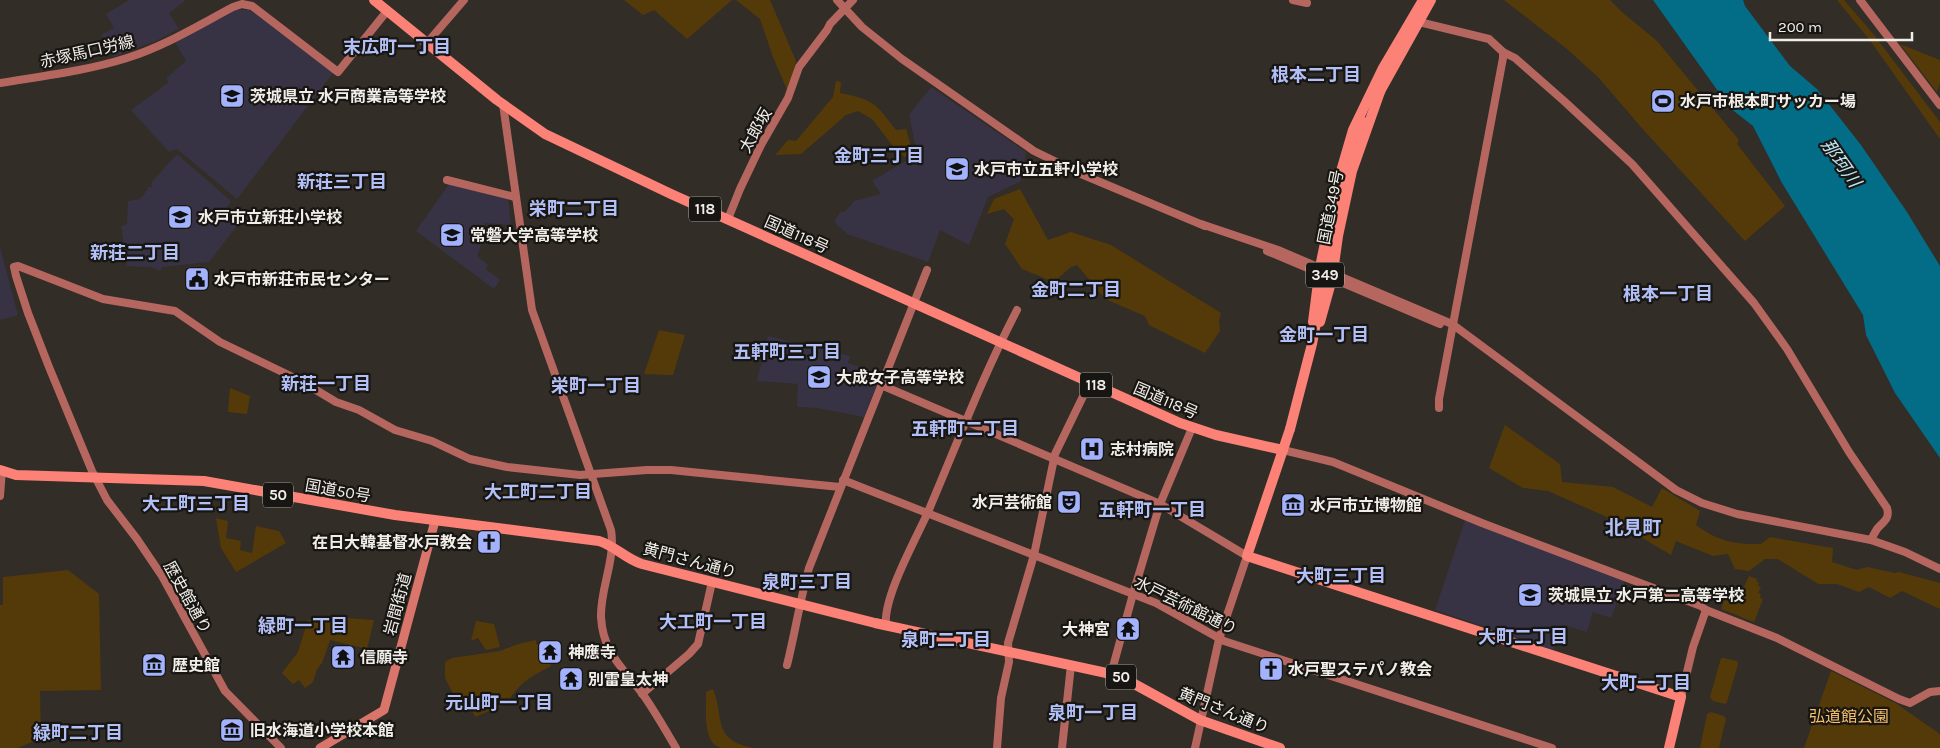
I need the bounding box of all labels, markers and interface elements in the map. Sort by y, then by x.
scale bar [1770,10,1912,42]
text: 200 m [1778,18,1822,36]
street label: 赤塚馬口労線 [38,31,136,72]
district label: 末広町一丁目 [343,36,451,58]
district label: 根本二丁目 [1271,64,1361,86]
school or university icon: 茨城県立 水戸商業高等学校 [219,83,245,109]
place label: 茨城県立 水戸商業高等学校 [250,87,446,106]
sports icon: 水戸市根本町サッカー場 [1650,88,1676,114]
place label: 水戸市根本町サッカー場 [1680,92,1856,111]
street label: 太郎坂 [735,105,775,156]
water label: 那珂川 [1817,135,1867,193]
district label: 金町三丁目 [834,145,924,167]
school or university icon: 水戸市立五軒小学校 [944,156,970,182]
place label: 水戸市立五軒小学校 [974,160,1118,179]
street label: 国道349号 [1314,168,1347,246]
district label: 新荘三丁目 [297,171,387,193]
road number: 118 [689,196,721,222]
district label: 栄町二丁目 [529,198,619,220]
school or university icon: 水戸市立新荘小学校 [167,204,193,230]
place label: 水戸市立新荘小学校 [198,208,342,227]
street label: 国道118号 [762,212,832,257]
school or university icon: 常磐大学高等学校 [439,222,465,248]
place label: 常磐大学高等学校 [470,226,598,245]
district label: 新荘二丁目 [90,242,180,264]
road number: 349 [1306,262,1344,288]
public building icon: 水戸市新荘市民センター [184,266,210,292]
place label: 水戸市新荘市民センター [214,270,390,289]
district label: 金町二丁目 [1031,279,1121,301]
district label: 根本一丁目 [1623,283,1713,305]
district label: 金町一丁目 [1279,324,1369,346]
district label: 五軒町三丁目 [733,341,841,363]
school or university icon: 大成女子高等学校 [806,364,832,390]
place label: 大成女子高等学校 [836,368,964,387]
road number: 118 [1080,372,1112,398]
district label: 新荘一丁目 [281,373,371,395]
district label: 栄町一丁目 [551,375,641,397]
street label: 国道118号 [1131,378,1201,423]
district label: 五軒町二丁目 [911,418,1019,440]
hospital icon: 志村病院 [1079,436,1105,462]
place label: 志村病院 [1110,440,1174,459]
street label: 国道50号 [304,475,372,506]
district label: 大工町二丁目 [484,481,592,503]
road number: 50 [263,482,293,508]
theatre icon: 水戸芸術館 [1056,489,1082,515]
museum icon: 水戸市立博物館 [1280,492,1306,518]
district label: 大工町三丁目 [142,493,250,515]
place label: 水戸芸術館 [972,493,1052,512]
place label: 水戸市立博物館 [1310,496,1422,515]
district label: 五軒町一丁目 [1098,499,1206,521]
district label: 北見町 [1604,517,1662,539]
church icon: 在日大韓基督水戸教会 [476,529,502,555]
place label: 在日大韓基督水戸教会 [312,533,472,552]
street label: 黄門さん通り [641,539,739,582]
street label: 歴史館通り [160,558,215,637]
district label: 大町三丁目 [1296,565,1386,587]
street label: 岩間街道 [380,571,415,638]
district label: 泉町三丁目 [762,571,852,593]
street label: 水戸芸術館通り [1131,572,1240,639]
school or university icon: 茨城県立 水戸第二高等学校 [1517,582,1543,608]
place label: 茨城県立 水戸第二高等学校 [1548,586,1744,605]
district label: 大工町一丁目 [659,611,767,633]
district label: 緑町一丁目 [258,615,348,637]
temple icon: 大神宮 [1115,616,1141,642]
place label: 大神宮 [1062,620,1110,639]
district label: 大町二丁目 [1478,626,1568,648]
district label: 泉町二丁目 [901,629,991,651]
temple icon: 神應寺 [537,639,563,665]
place label: 神應寺 [568,643,616,662]
temple icon: 信願寺 [330,644,356,670]
place label: 信願寺 [359,648,408,667]
museum icon: 歴史館 [141,652,167,678]
place label: 歴史館 [172,656,220,675]
church icon: 水戸聖ステパノ教会 [1258,656,1284,682]
place label: 水戸聖ステパノ教会 [1288,660,1432,679]
road number: 50 [1106,664,1136,690]
temple icon: 別雷皇太神 [558,666,584,692]
place label: 別雷皇太神 [588,670,668,689]
district label: 大町一丁目 [1601,672,1691,694]
street label: 黄門さん通り [1176,684,1272,737]
district label: 元山町一丁目 [445,692,553,714]
district label: 泉町一丁目 [1048,702,1138,724]
park label: 弘道館公園 [1809,707,1889,726]
museum icon: 旧水海道小学校本館 [219,717,245,743]
place label: 旧水海道小学校本館 [250,721,394,740]
district label: 緑町二丁目 [33,722,123,744]

